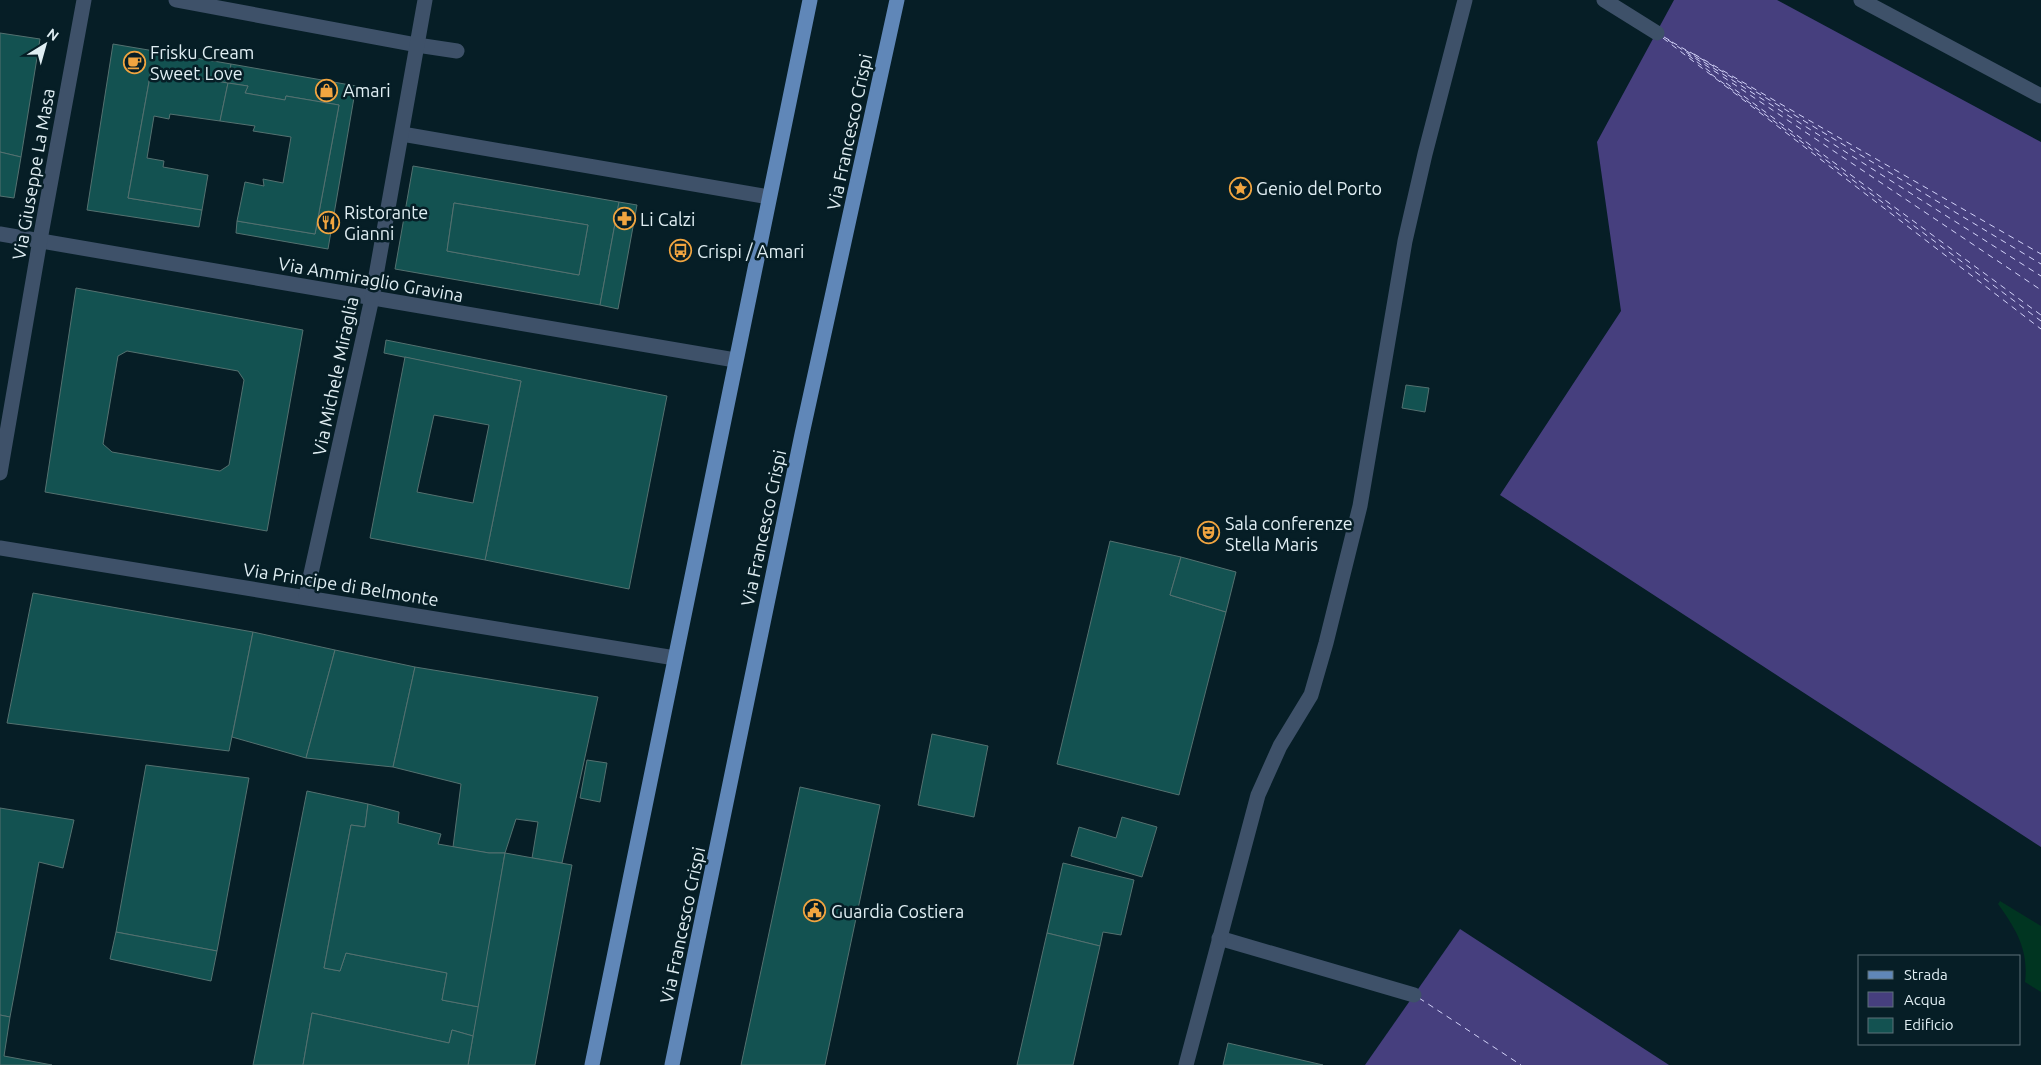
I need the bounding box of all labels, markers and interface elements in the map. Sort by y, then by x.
north arrow [20,20,70,70]
text: N [44,25,62,44]
place label: Frisku Cream Sweet Love [150,42,254,83]
cafe icon: Frisku Cream Sweet Love [122,50,146,74]
street label: Via Francesco Crispi [823,52,875,212]
shop icon: Amari [315,78,339,102]
place label: Amari [343,80,391,100]
street label: Via Giuseppe La Masa [8,87,58,261]
place icon: Genio del Porto [1228,176,1252,200]
place label: Genio del Porto [1256,178,1382,198]
place label: Ristorante Gianni [344,202,428,243]
pharmacy icon: Li Calzi [612,207,636,231]
place label: Li Calzi [640,209,695,229]
restaurant icon: Ristorante Gianni [316,210,340,234]
bus stop icon: Crispi / Amari [669,239,693,263]
place label: Crispi / Amari [697,241,805,261]
street label: Via Ammiraglio Gravina [277,253,465,305]
street label: Via Michele Miraglia [308,295,362,457]
street label: Via Francesco Crispi [737,448,789,608]
place label: Sala conferenze Stella Maris [1225,513,1353,554]
theatre icon: Sala conferenze Stella Maris [1197,521,1221,545]
street label: Via Principe di Belmonte [242,559,440,609]
street label: Via Francesco Crispi [656,845,708,1005]
public building icon: Guardia Costiera [803,899,827,923]
place label: Guardia Costiera [831,901,964,921]
legend [1858,955,2021,1045]
text: Strada [1904,966,1948,983]
text: Acqua [1904,991,1946,1008]
text: Edificio [1904,1016,1953,1033]

